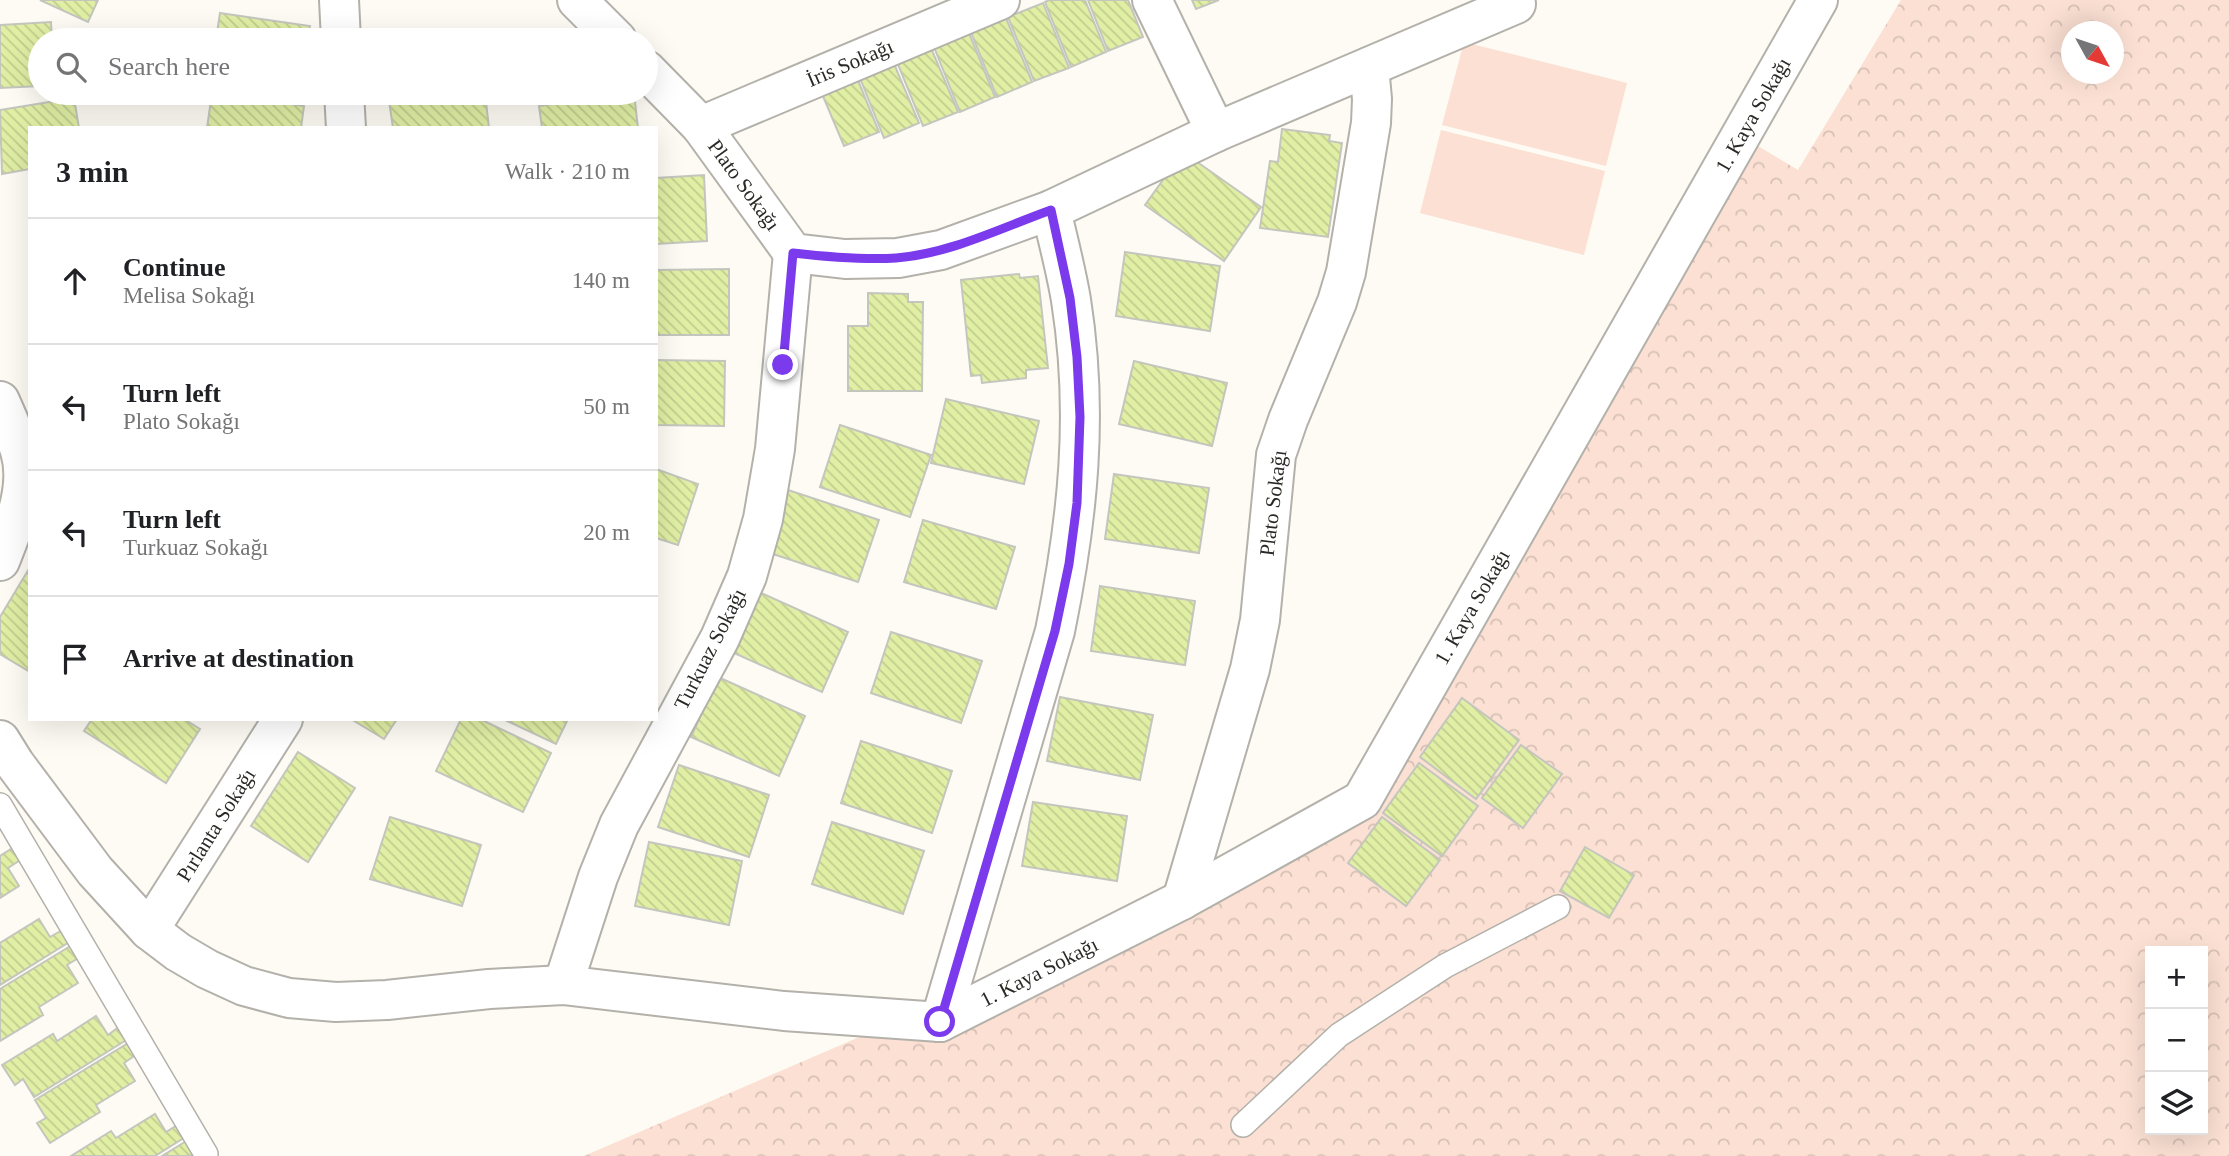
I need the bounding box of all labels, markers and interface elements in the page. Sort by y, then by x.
north arrow [2061,21,2124,84]
search box [28,28,658,105]
street label: İris Sokağı [803,34,897,92]
icon: search [52,48,90,86]
text: Search here [108,52,230,81]
street label: 1. Kaya Sokağı [1710,53,1796,177]
street label: Plato Sokağı [703,135,785,235]
text: 3 min [56,155,129,188]
text: Walk · 210 m [505,159,630,184]
text: Continue [123,253,226,282]
icon: ahead [56,262,94,300]
text: 140 m [572,268,630,293]
text: Melisa Sokağı [123,283,255,308]
route end [767,349,798,380]
text: Turn left [123,379,221,408]
icon: left [56,388,94,426]
text: 50 m [583,394,630,419]
text: Plato Sokağı [123,409,240,434]
street label: Plato Sokağı [1255,448,1291,557]
text: Turn left [123,505,221,534]
icon: left [56,514,94,552]
text: 20 m [583,520,630,545]
text: Turkuaz Sokağı [123,535,268,560]
street label: 1. Kaya Sokağı [1429,545,1515,669]
street label: Turkuaz Sokağı [669,584,751,714]
icon: arrive [56,640,94,678]
text: Arrive at destination [123,644,354,673]
street label: Pırlanta Sokağı [172,764,260,886]
street label: 1. Kaya Sokağı [976,932,1102,1012]
map controls [2145,946,2208,1135]
button: + [2145,946,2208,1009]
route start [924,1006,955,1037]
button: − [2145,1009,2208,1072]
button: layers [2145,1072,2208,1135]

